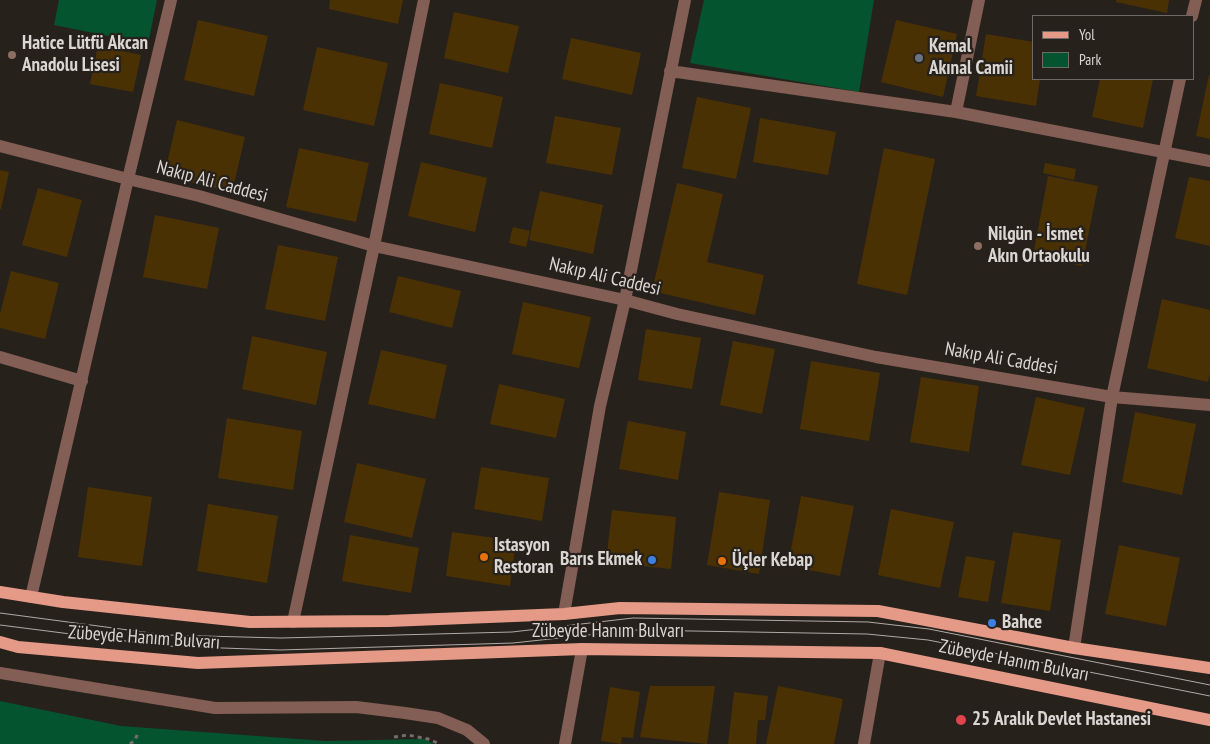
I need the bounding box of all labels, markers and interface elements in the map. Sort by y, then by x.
legend [1032,15,1195,80]
text: Yol [1079,25,1095,44]
place label: Hatice Lütfü Akcan Anadolu Lisesi [22,33,148,77]
place label: Kemal Akınal Camii [929,36,1013,80]
marker: Hatice Lütfü Akcan Anadolu Lisesi [6,49,18,61]
text: Park [1079,50,1101,69]
marker: Kemal Akınal Camii [913,52,925,64]
street label: Nakıp Ali Caddesi [154,156,270,208]
place label: Nilgün - İsmet Akın Ortaokulu [988,224,1090,268]
marker: Nilgün - İsmet Akın Ortaokulu [972,240,984,252]
street label: Nakıp Ali Caddesi [547,253,663,301]
street label: Nakıp Ali Caddesi [943,338,1059,380]
place label: Istasyon Restoran [494,535,554,579]
place label: Barıs Ekmek [560,549,642,571]
place label: Üçler Kebap [732,550,813,572]
marker: Istasyon Restoran [478,551,490,563]
marker: Barıs Ekmek [646,554,658,566]
marker: Üçler Kebap [716,555,728,567]
place label: Bahce [1002,612,1042,634]
marker: Bahce [986,617,998,629]
street label: Zübeyde Hanım Bulvarı [67,621,221,655]
street label: Zübeyde Hanım Bulvarı [532,621,684,643]
street label: Zübeyde Hanım Bulvarı [937,635,1091,687]
place label: 25 Aralık Devlet Hastanesi [972,709,1151,731]
marker: 25 Aralık Devlet Hastanesi [954,713,968,727]

